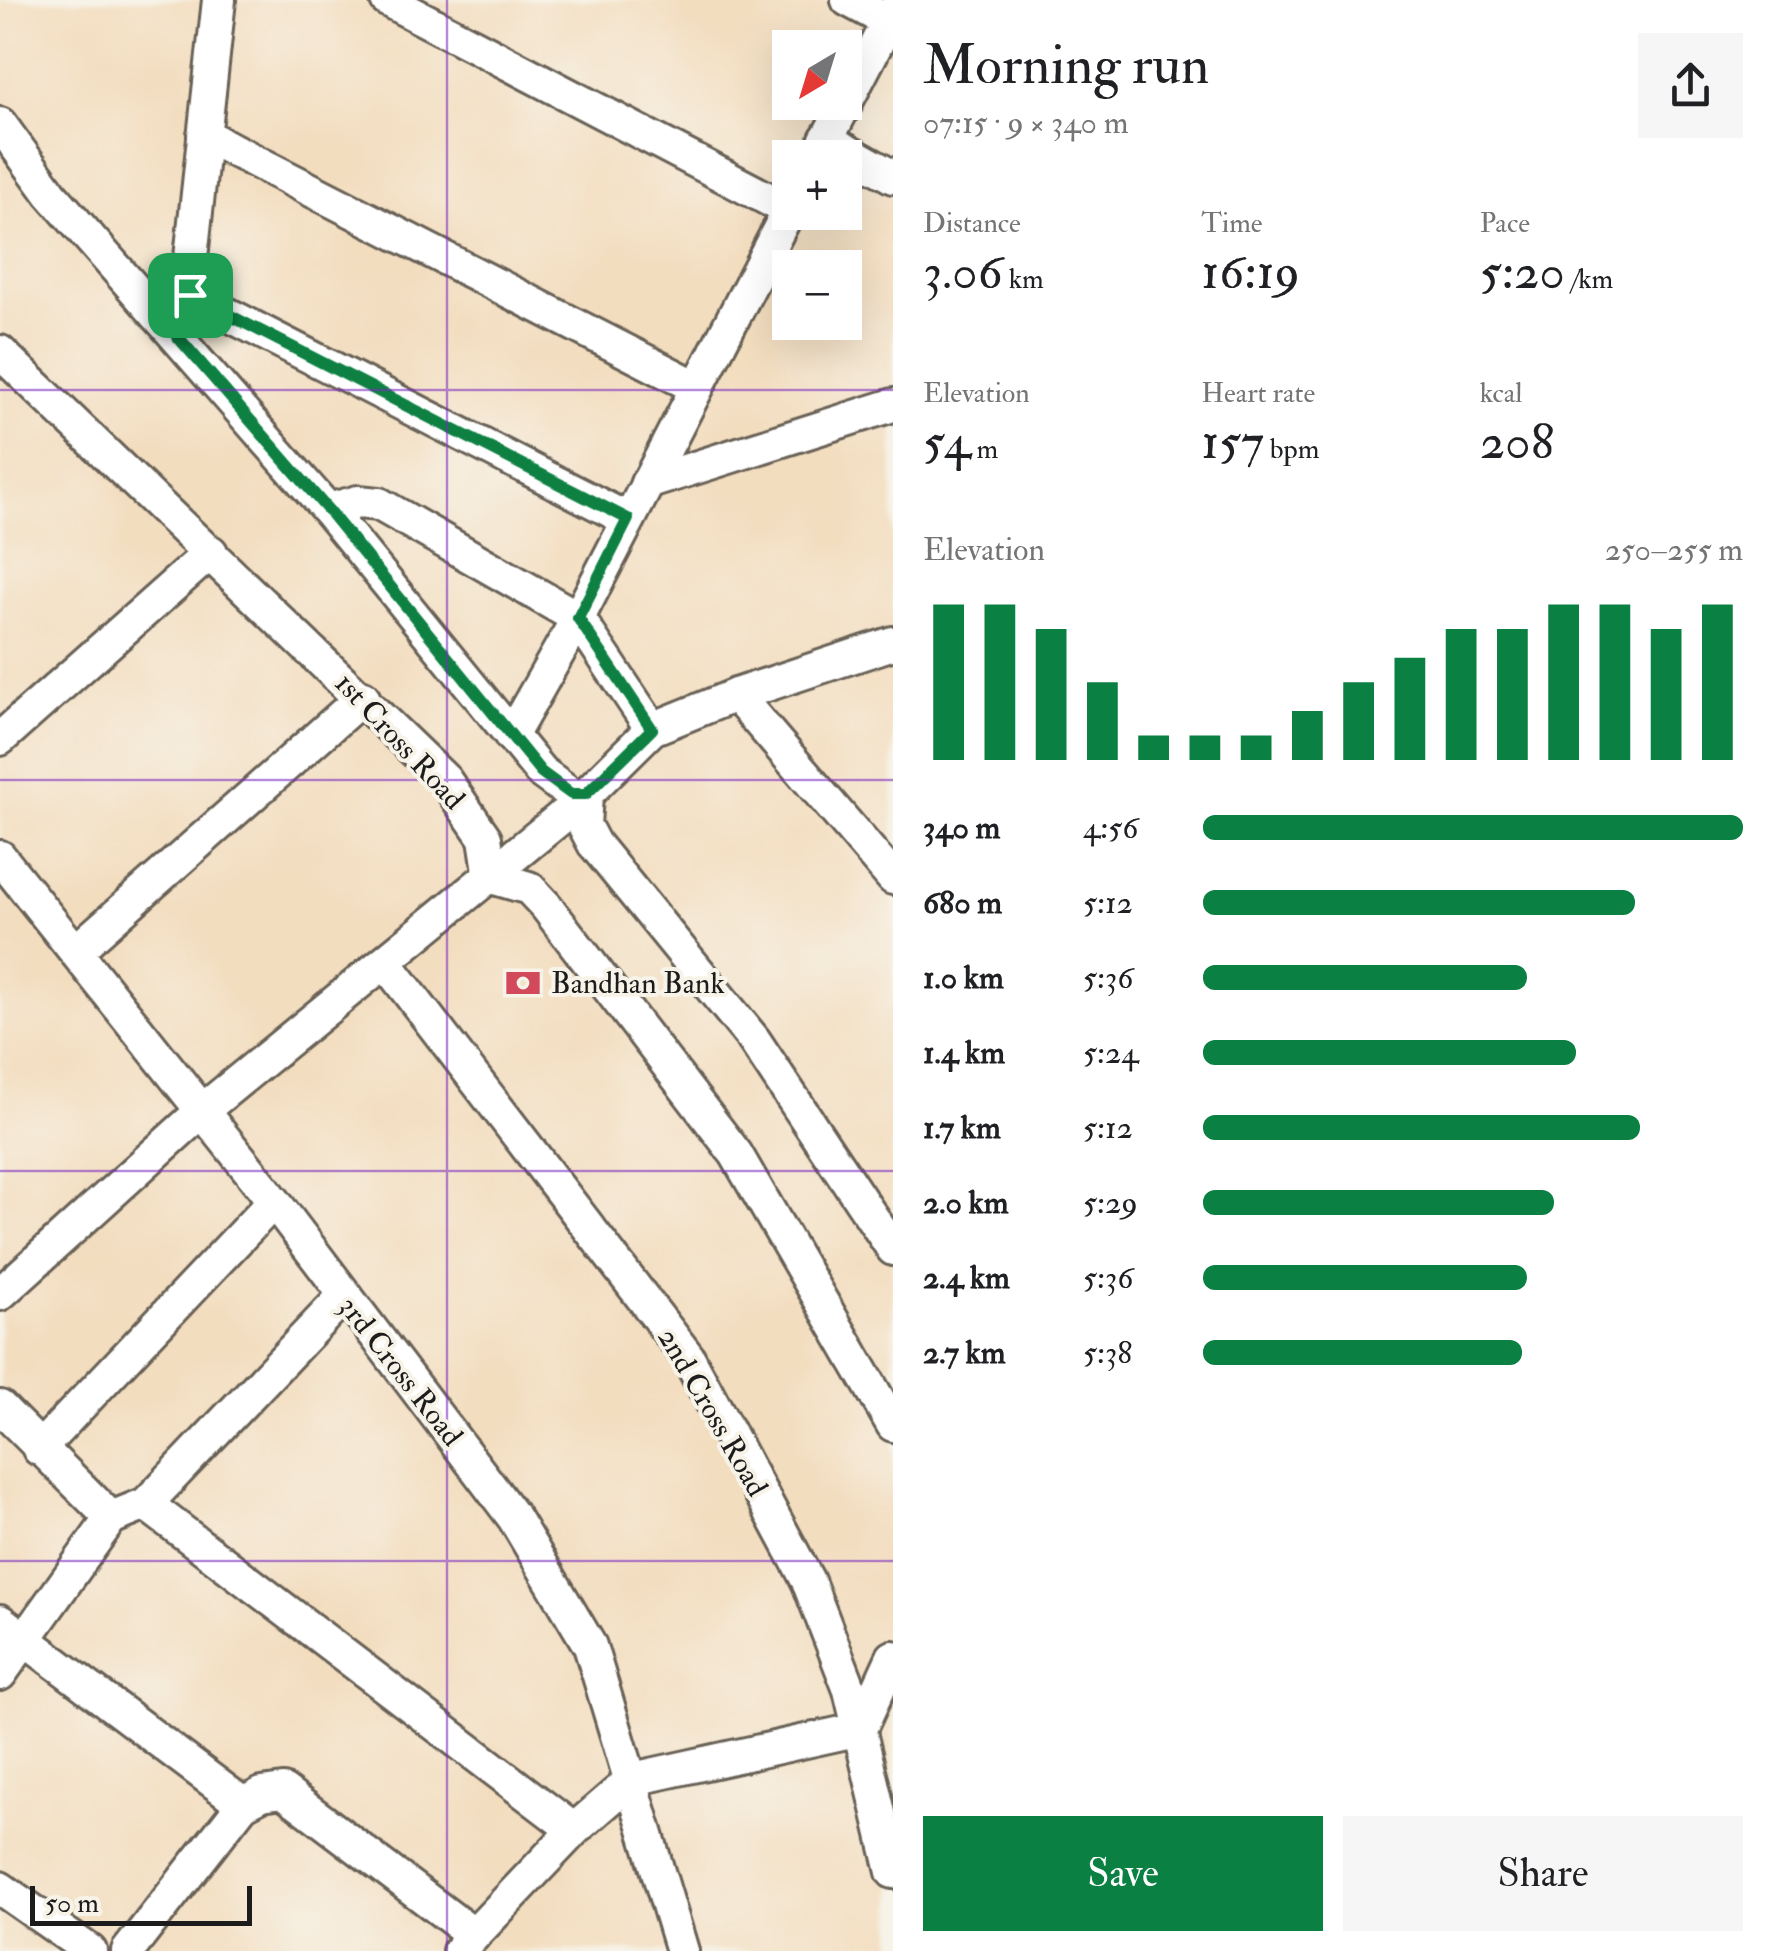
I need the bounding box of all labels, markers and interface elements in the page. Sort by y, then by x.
north arrow [772,30,862,120]
map controls [772,30,862,340]
text: Morning run [923,31,1209,100]
button: share [1638,33,1743,138]
text: 07:15 · 9 × 340 m [923,103,1129,143]
button: + [772,140,862,230]
text: Distance [923,206,1021,241]
text: Time [1201,206,1263,241]
text: Pace [1480,206,1530,241]
text: 3.06 [923,241,1003,304]
text: 16:19 [1201,241,1300,304]
text: 5:20 [1480,241,1565,304]
button: − [772,250,862,340]
pin [148,253,233,338]
text: km [1003,262,1044,297]
text: /km [1565,262,1613,297]
icon: arrive [163,268,218,323]
text: Elevation [923,376,1030,411]
text: Heart rate [1201,376,1315,411]
text: kcal [1480,376,1523,411]
text: 54 [923,411,971,474]
text: 157 [1201,411,1264,474]
text: 208 [1480,411,1554,474]
text: m [971,432,998,467]
text: bpm [1264,432,1319,467]
text: Elevation [923,530,1045,570]
text: 250–255 m [1605,530,1743,570]
street label: 1st Cross Road [327,665,473,818]
text: 340 m [923,808,1000,848]
text: 4:56 [1083,808,1138,848]
text: 680 m [923,883,1002,923]
text: 5:12 [1083,883,1133,923]
text: 1.0 km [923,958,1004,998]
text: 5:36 [1083,958,1133,998]
bank icon: Bandhan Bank [504,964,542,1002]
place label: Bandhan Bank [551,965,725,1002]
text: 1.4 km [923,1033,1005,1073]
text: 5:24 [1083,1033,1138,1073]
text: 1.7 km [923,1108,1001,1148]
text: 5:12 [1083,1108,1133,1148]
text: 2.0 km [923,1183,1009,1223]
text: 5:29 [1083,1183,1138,1223]
text: 2.4 km [923,1258,1010,1298]
text: 5:36 [1083,1258,1133,1298]
street label: 3rd Cross Road [330,1289,471,1454]
street label: 2nd Cross Road [649,1321,776,1503]
text: 2.7 km [923,1333,1006,1373]
text: 5:38 [1083,1333,1132,1373]
button: Save [923,1816,1323,1931]
button: Share [1343,1816,1743,1931]
scale bar [30,1881,252,1926]
text: 50 m [45,1886,99,1921]

